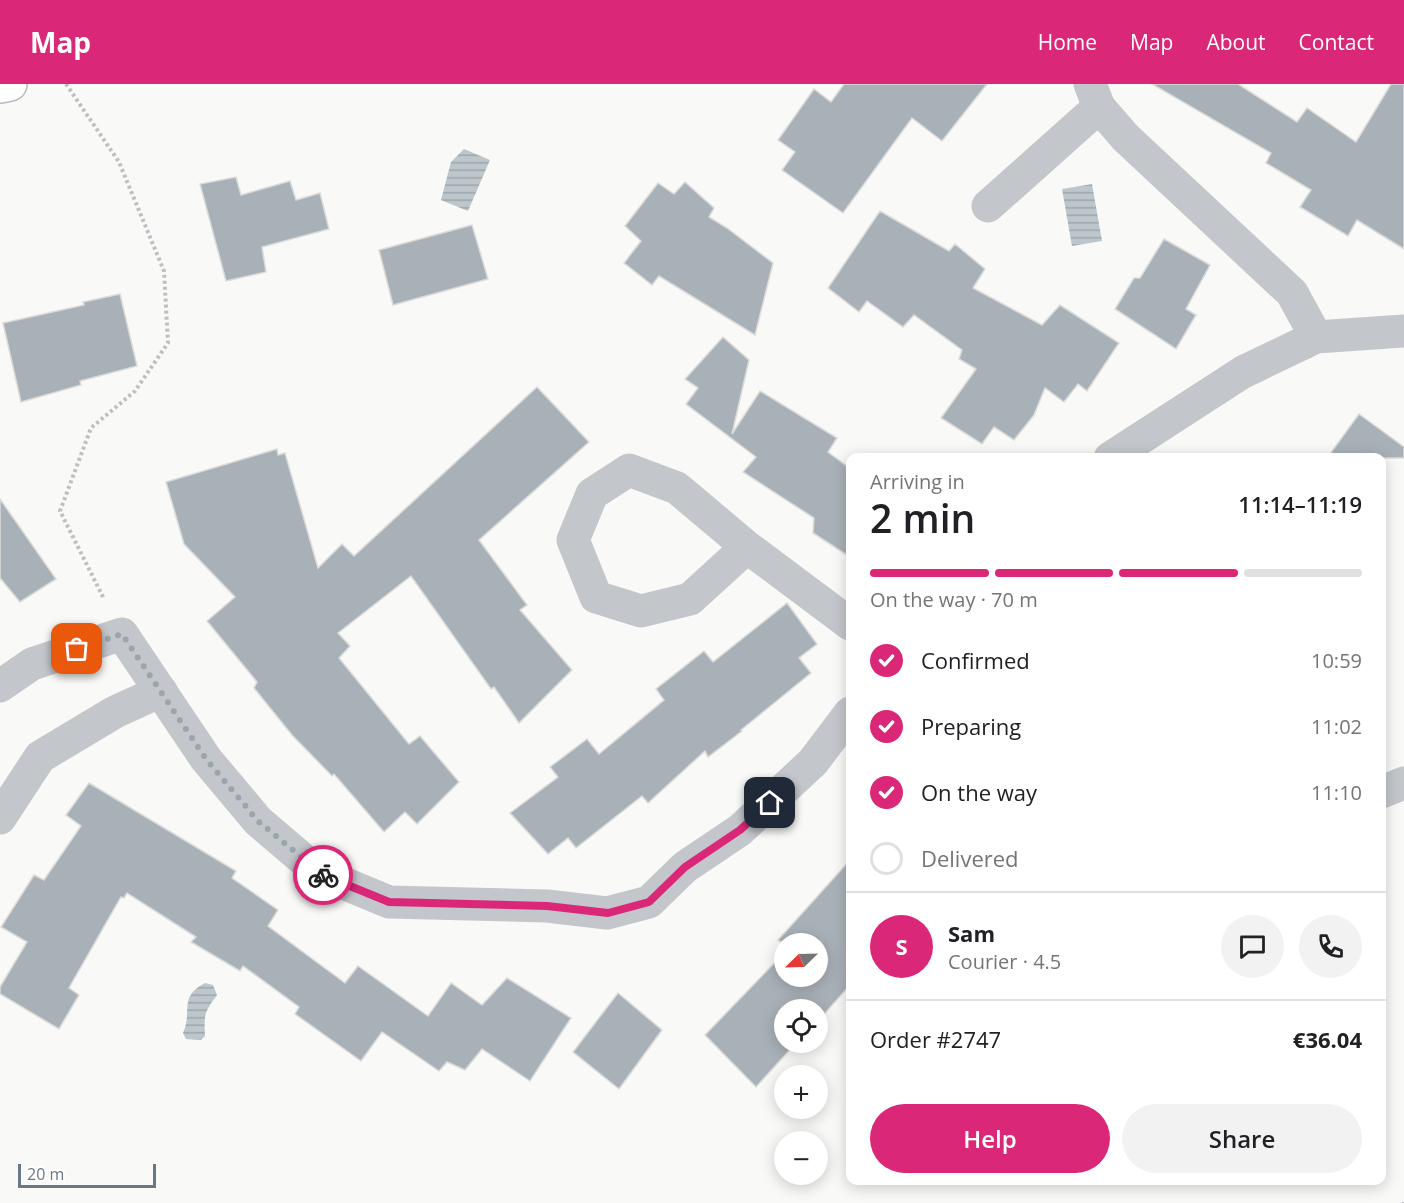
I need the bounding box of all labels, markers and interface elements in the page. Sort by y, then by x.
text: Map [30,23,91,61]
text: Home [1038,28,1097,56]
text: Map [1130,28,1173,56]
text: About [1206,28,1266,56]
text: Contact [1299,28,1374,56]
text: Arriving in [870,468,965,495]
text: 11:14–11:19 [1238,489,1362,519]
text: 2 min [870,491,975,544]
text: On the way · 70 m [870,586,1038,613]
pin [51,623,102,674]
icon: bag [60,632,93,665]
icon: check [870,644,903,677]
text: Confirmed [921,645,1030,675]
text: 10:59 [1311,647,1362,674]
icon: check [870,710,903,743]
text: Preparing [921,711,1021,741]
text: 11:02 [1311,713,1362,740]
icon: check [870,776,903,809]
pin [744,777,795,828]
text: On the way [921,777,1037,807]
text: 11:10 [1311,779,1362,806]
icon: home [753,786,786,819]
text: Delivered [921,843,1019,873]
courier [293,845,353,905]
icon: bike [307,859,340,892]
button: chat [1221,915,1284,978]
button: phone [1299,915,1362,978]
text: Sam [948,918,995,948]
text: S [895,931,908,961]
north arrow [774,933,828,987]
map controls [774,933,828,1185]
text: Courier · 4.5 [948,948,1061,975]
button: locate [774,999,828,1053]
text: Order #2747 [870,1024,1001,1054]
text: €36.04 [1293,1024,1362,1054]
button: + [774,1065,828,1119]
button: Help [870,1104,1110,1173]
button: Share [1122,1104,1362,1173]
button: − [774,1131,828,1185]
scale bar [18,1161,156,1188]
text: 20 m [27,1163,64,1185]

